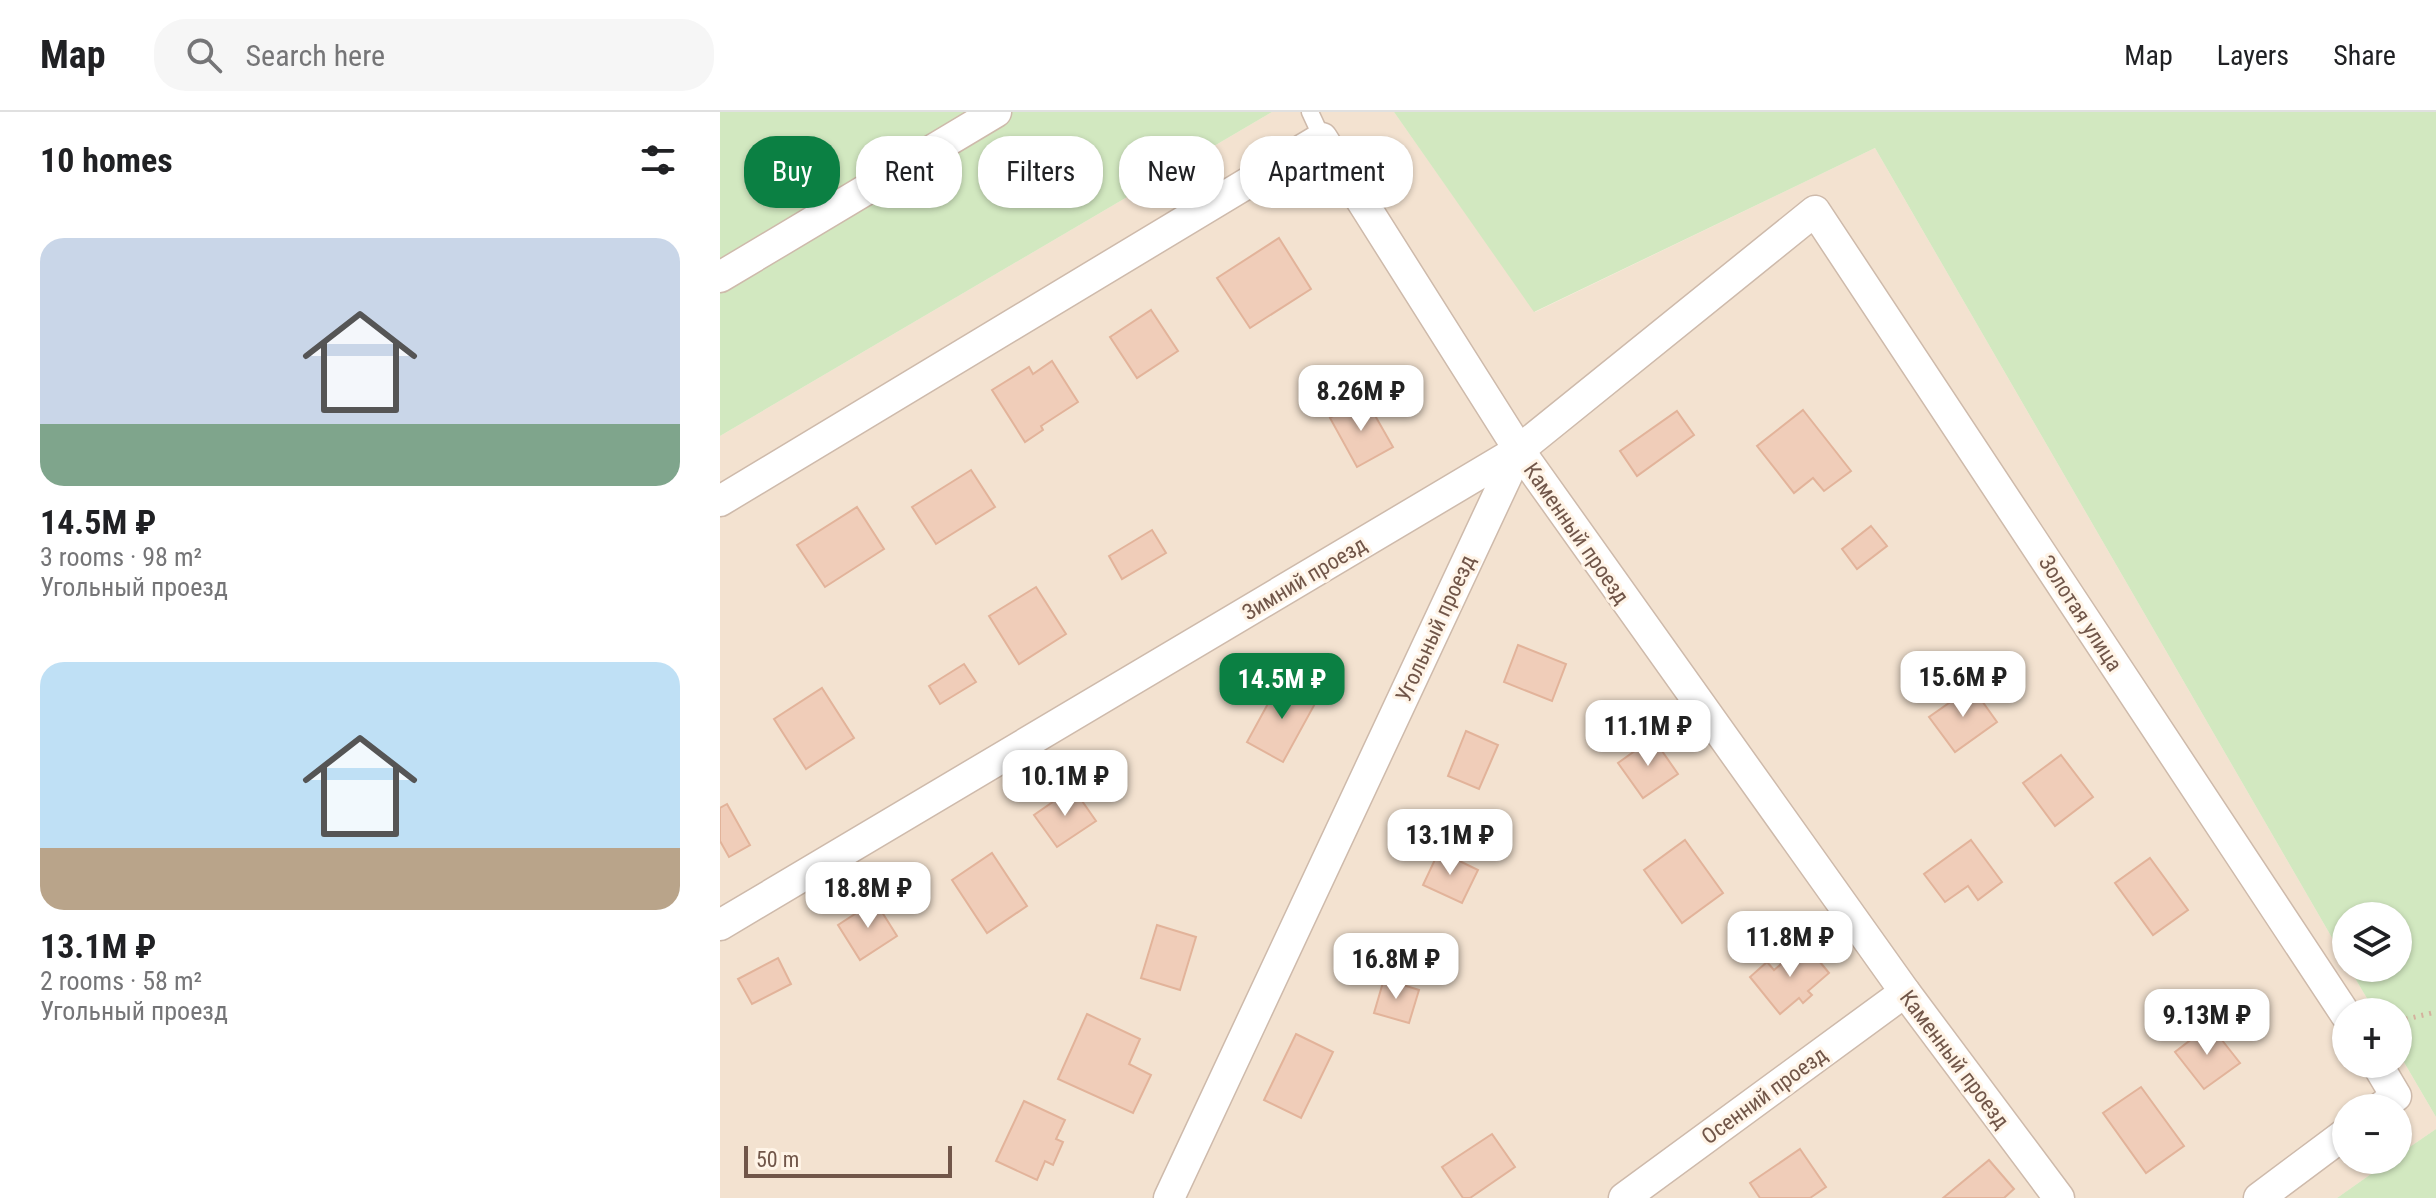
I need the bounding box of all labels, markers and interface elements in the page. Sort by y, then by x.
search box [154,19,714,91]
text: Map [40,33,106,77]
icon: search [182,33,226,77]
text: Search here [246,38,385,73]
text: Map [2124,39,2173,72]
text: Layers [2217,39,2289,72]
text: Share [2333,39,2396,72]
chip: Buy [744,136,840,208]
chip: Rent [856,136,962,208]
chip: Filters [978,136,1103,208]
chip: New [1119,136,1224,208]
chip: Apartment [1240,136,1413,208]
icon: filters [636,138,680,182]
text: 10 homes [40,140,173,180]
icon: home [288,290,432,434]
pin: 8.26M ₽ [1287,365,1435,433]
text: 8.26M ₽ [1317,376,1405,406]
street label: Каменный проезд [1519,458,1635,609]
text: 14.5M ₽ [40,502,156,542]
street label: Зимний проезд [1238,531,1371,625]
text: 3 rooms · 98 m² [40,542,202,572]
street label: Угольный проезд [1391,551,1480,706]
street label: Золотая улица [2034,551,2127,676]
text: Угольный проезд [40,572,228,602]
pin: 15.6M ₽ [1889,651,2037,719]
pin: 14.5M ₽ [1208,653,1356,721]
text: 15.6M ₽ [1919,662,2007,692]
text: 14.5M ₽ [1238,664,1326,694]
pin: 11.1M ₽ [1574,700,1722,768]
text: 11.1M ₽ [1604,711,1692,741]
icon: home [288,714,432,858]
pin: 10.1M ₽ [991,750,1139,818]
text: 10.1M ₽ [1021,761,1109,791]
pin: 13.1M ₽ [1376,809,1524,877]
text: 13.1M ₽ [1406,820,1494,850]
pin: 18.8M ₽ [794,862,942,930]
text: 18.8M ₽ [824,873,912,903]
map controls [2332,902,2412,1174]
button: layers [2332,902,2412,982]
pin: 11.8M ₽ [1716,911,1864,979]
text: 11.8M ₽ [1746,922,1834,952]
text: 13.1M ₽ [40,926,156,966]
pin: 16.8M ₽ [1322,933,1470,1001]
text: 16.8M ₽ [1352,944,1440,974]
text: 2 rooms · 58 m² [40,966,202,996]
street label: Каменный проезд [1895,985,2015,1133]
pin: 9.13M ₽ [2133,989,2281,1057]
text: Угольный проезд [40,996,228,1026]
button: + [2332,998,2412,1078]
text: 9.13M ₽ [2163,1000,2251,1030]
street label: Осенний проезд [1697,1042,1832,1149]
button: − [2332,1094,2412,1174]
scale bar [744,1142,952,1178]
text: 50 m [756,1147,799,1172]

